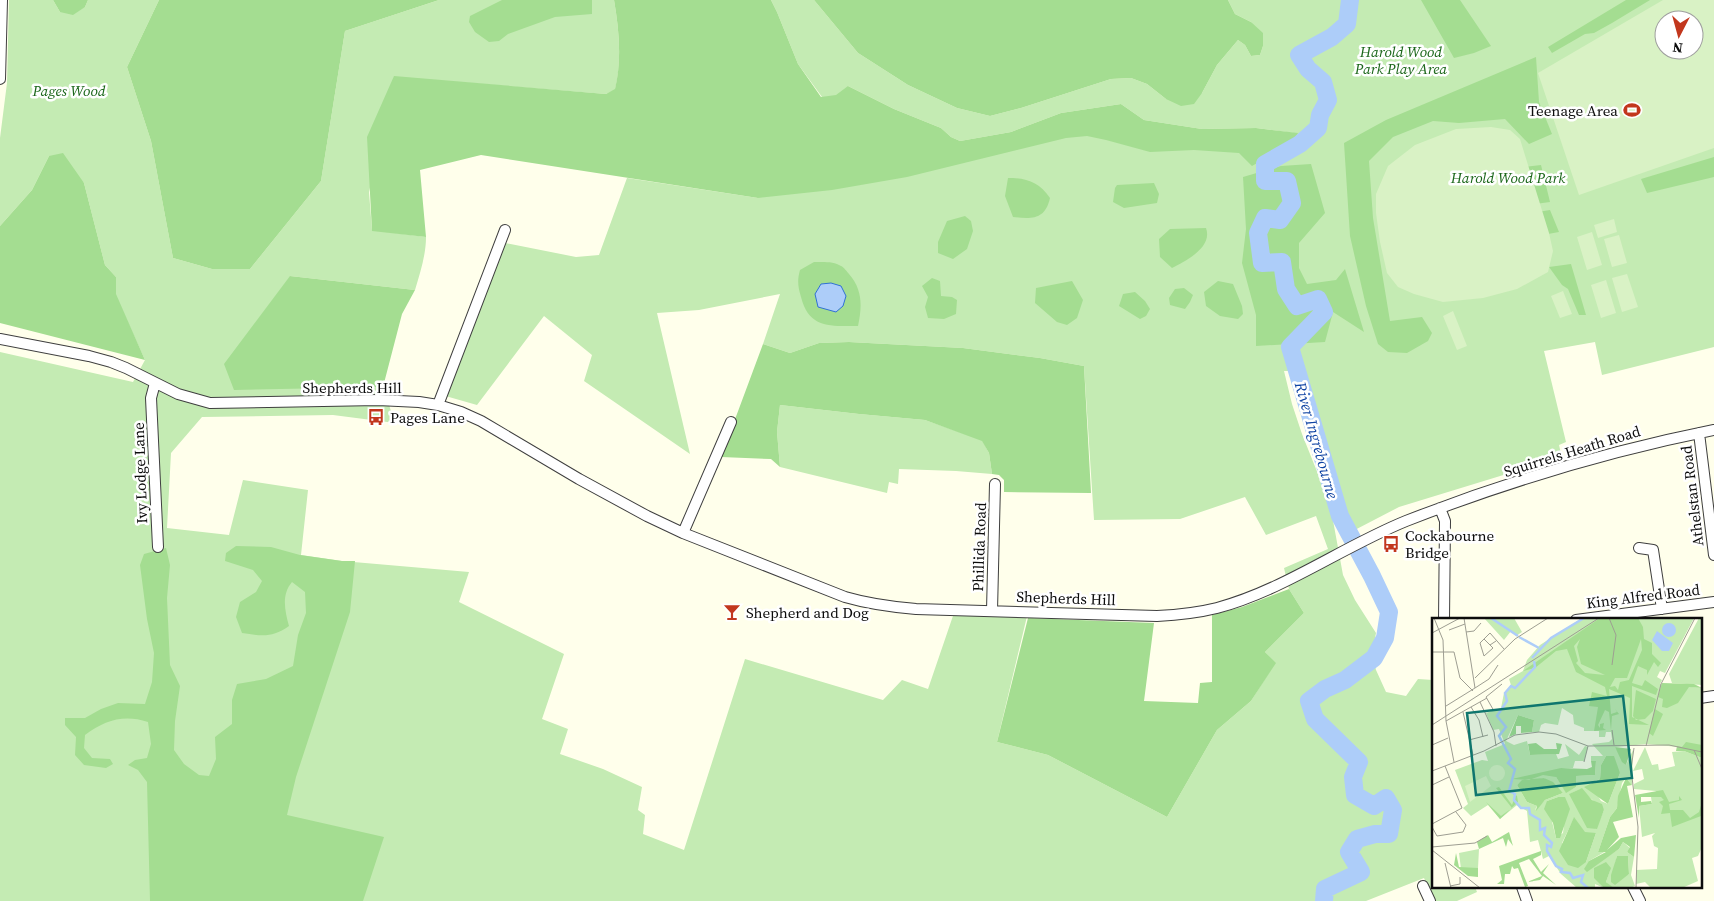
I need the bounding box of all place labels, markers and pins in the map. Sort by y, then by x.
place label: Teenage Area [1528,100,1618,121]
sports icon: Teenage Area [1622,100,1642,120]
bus stop icon: Pages Lane [366,407,386,427]
place label: Pages Lane [390,407,465,428]
place label: Cockabourne Bridge [1405,525,1495,563]
bus stop icon: Cockabourne Bridge [1381,534,1401,554]
bar icon: Shepherd and Dog [722,602,742,622]
place label: Shepherd and Dog [746,602,869,623]

